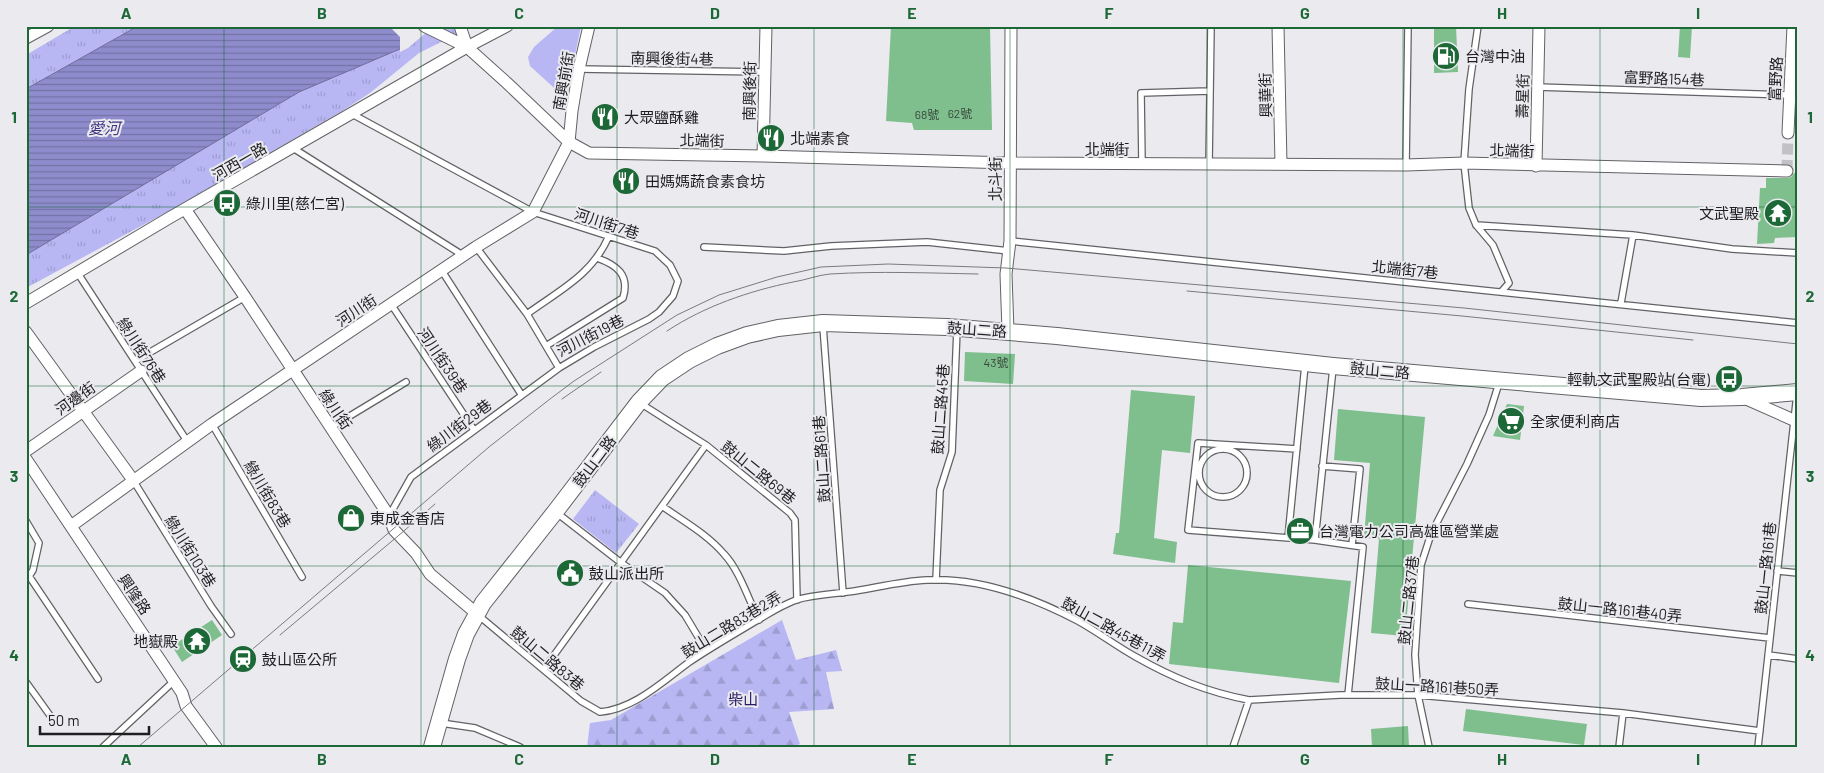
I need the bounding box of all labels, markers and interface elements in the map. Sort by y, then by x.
text: A [121,3,132,22]
text: B [317,3,327,22]
text: C [514,3,524,22]
text: D [710,3,720,22]
text: E [907,3,917,22]
text: F [1105,3,1114,22]
text: G [1300,3,1310,22]
text: H [1497,3,1507,22]
text: I [1696,3,1700,22]
fuel station icon: 台灣中油 [1431,41,1461,71]
place label: 台灣中油 [1465,47,1525,65]
street label: 南興後街4巷 [630,48,714,68]
street label: 南興前街 [549,50,577,112]
street label: 富野路 [1765,56,1785,102]
street label: 南興後街 [739,61,759,121]
street label: 富野路154巷 [1623,68,1705,88]
street label: 興華街 [1256,72,1274,118]
street label: 壽星街 [1513,73,1531,119]
restaurant icon: 大眾鹽酥雞 [590,102,620,132]
house number: 62號 [948,106,972,120]
text: 1 [11,107,17,126]
house number: 68號 [915,107,939,121]
text: 1 [1807,107,1813,126]
place label: 大眾鹽酥雞 [624,108,699,126]
water label: 愛河 [88,118,123,137]
restaurant icon: 北端素食 [756,123,786,153]
place label: 北端素食 [790,129,850,147]
street label: 北端街 [679,131,725,149]
street label: 河西一路 [209,138,269,184]
street label: 北端街 [1084,140,1130,158]
street label: 北端街 [1489,140,1535,160]
street label: 北斗街 [986,156,1004,202]
restaurant icon: 田媽媽蔬食素食坊 [611,166,641,196]
place label: 田媽媽蔬食素食坊 [645,172,765,190]
bus stop icon: 綠川里(慈仁宮) [212,188,242,218]
place label: 綠川里(慈仁宮) [246,194,344,212]
temple icon: 文武聖殿 [1763,198,1793,228]
street label: 河川街7巷 [572,204,642,242]
place label: 文武聖殿 [1699,204,1759,222]
street label: 北端街7巷 [1371,257,1439,281]
text: 2 [10,286,19,305]
text: 2 [1806,286,1815,305]
street label: 河川街 [332,290,380,330]
street label: 河川街19巷 [553,310,627,360]
street label: 綠川街76巷 [114,314,170,386]
street label: 鼓山二路 [946,318,1008,340]
street label: 河川街39巷 [414,324,472,396]
house number: 43號 [984,355,1008,369]
street label: 鼓山二路 [1349,358,1411,382]
street label: 鼓山二路45巷 [928,363,952,455]
bus stop icon: 輕軌文武聖殿站(台電) [1714,364,1744,394]
place label: 輕軌文武聖殿站(台電) [1567,370,1710,388]
street label: 河邊街 [51,378,99,418]
street label: 綠川街 [316,385,356,433]
street label: 綠川街29巷 [423,395,495,455]
supermarket icon: 全家便利商店 [1496,406,1526,436]
place label: 全家便利商店 [1530,412,1620,430]
street label: 鼓山二路61巷 [809,415,833,503]
street label: 鼓山二路 [569,432,619,490]
street label: 鼓山二路69巷 [718,437,800,507]
street label: 綠川街83巷 [241,457,295,531]
text: 3 [10,466,18,485]
text: 3 [1806,466,1814,485]
shop icon: 東成金香店 [336,503,366,533]
place label: 東成金香店 [370,509,445,527]
street label: 綠川街103巷 [162,512,220,590]
office icon: 台灣電力公司高雄區營業處 [1285,516,1315,546]
street label: 鼓山一路161巷 [1751,521,1779,615]
place label: 台灣電力公司高雄區營業處 [1319,522,1499,540]
street label: 鼓山二路37巷 [1394,554,1422,646]
public building icon: 鼓山派出所 [555,558,585,588]
place label: 鼓山派出所 [589,564,664,582]
street label: 興隆路 [115,570,155,618]
street label: 鼓山二路83巷2弄 [678,587,784,661]
street label: 鼓山二路45巷11弄 [1059,593,1169,665]
street label: 鼓山一路161巷40弄 [1557,594,1683,624]
street label: 鼓山二路83巷 [508,622,588,694]
temple icon: 地嶽殿 [182,626,212,656]
place label: 地嶽殿 [133,632,178,650]
station icon: 鼓山區公所 [228,644,258,674]
text: 4 [9,645,19,664]
text: 4 [1805,645,1815,664]
place label: 鼓山區公所 [262,650,337,668]
street label: 鼓山一路161巷50弄 [1375,674,1499,698]
park label: 柴山 [728,690,758,708]
scale bar [40,703,149,735]
text: 50 m [48,711,80,729]
text: A [121,749,132,768]
text: B [317,749,327,768]
text: C [514,749,524,768]
text: D [710,749,720,768]
text: E [907,749,917,768]
text: F [1105,749,1114,768]
text: G [1300,749,1310,768]
text: H [1497,749,1507,768]
text: I [1696,749,1700,768]

